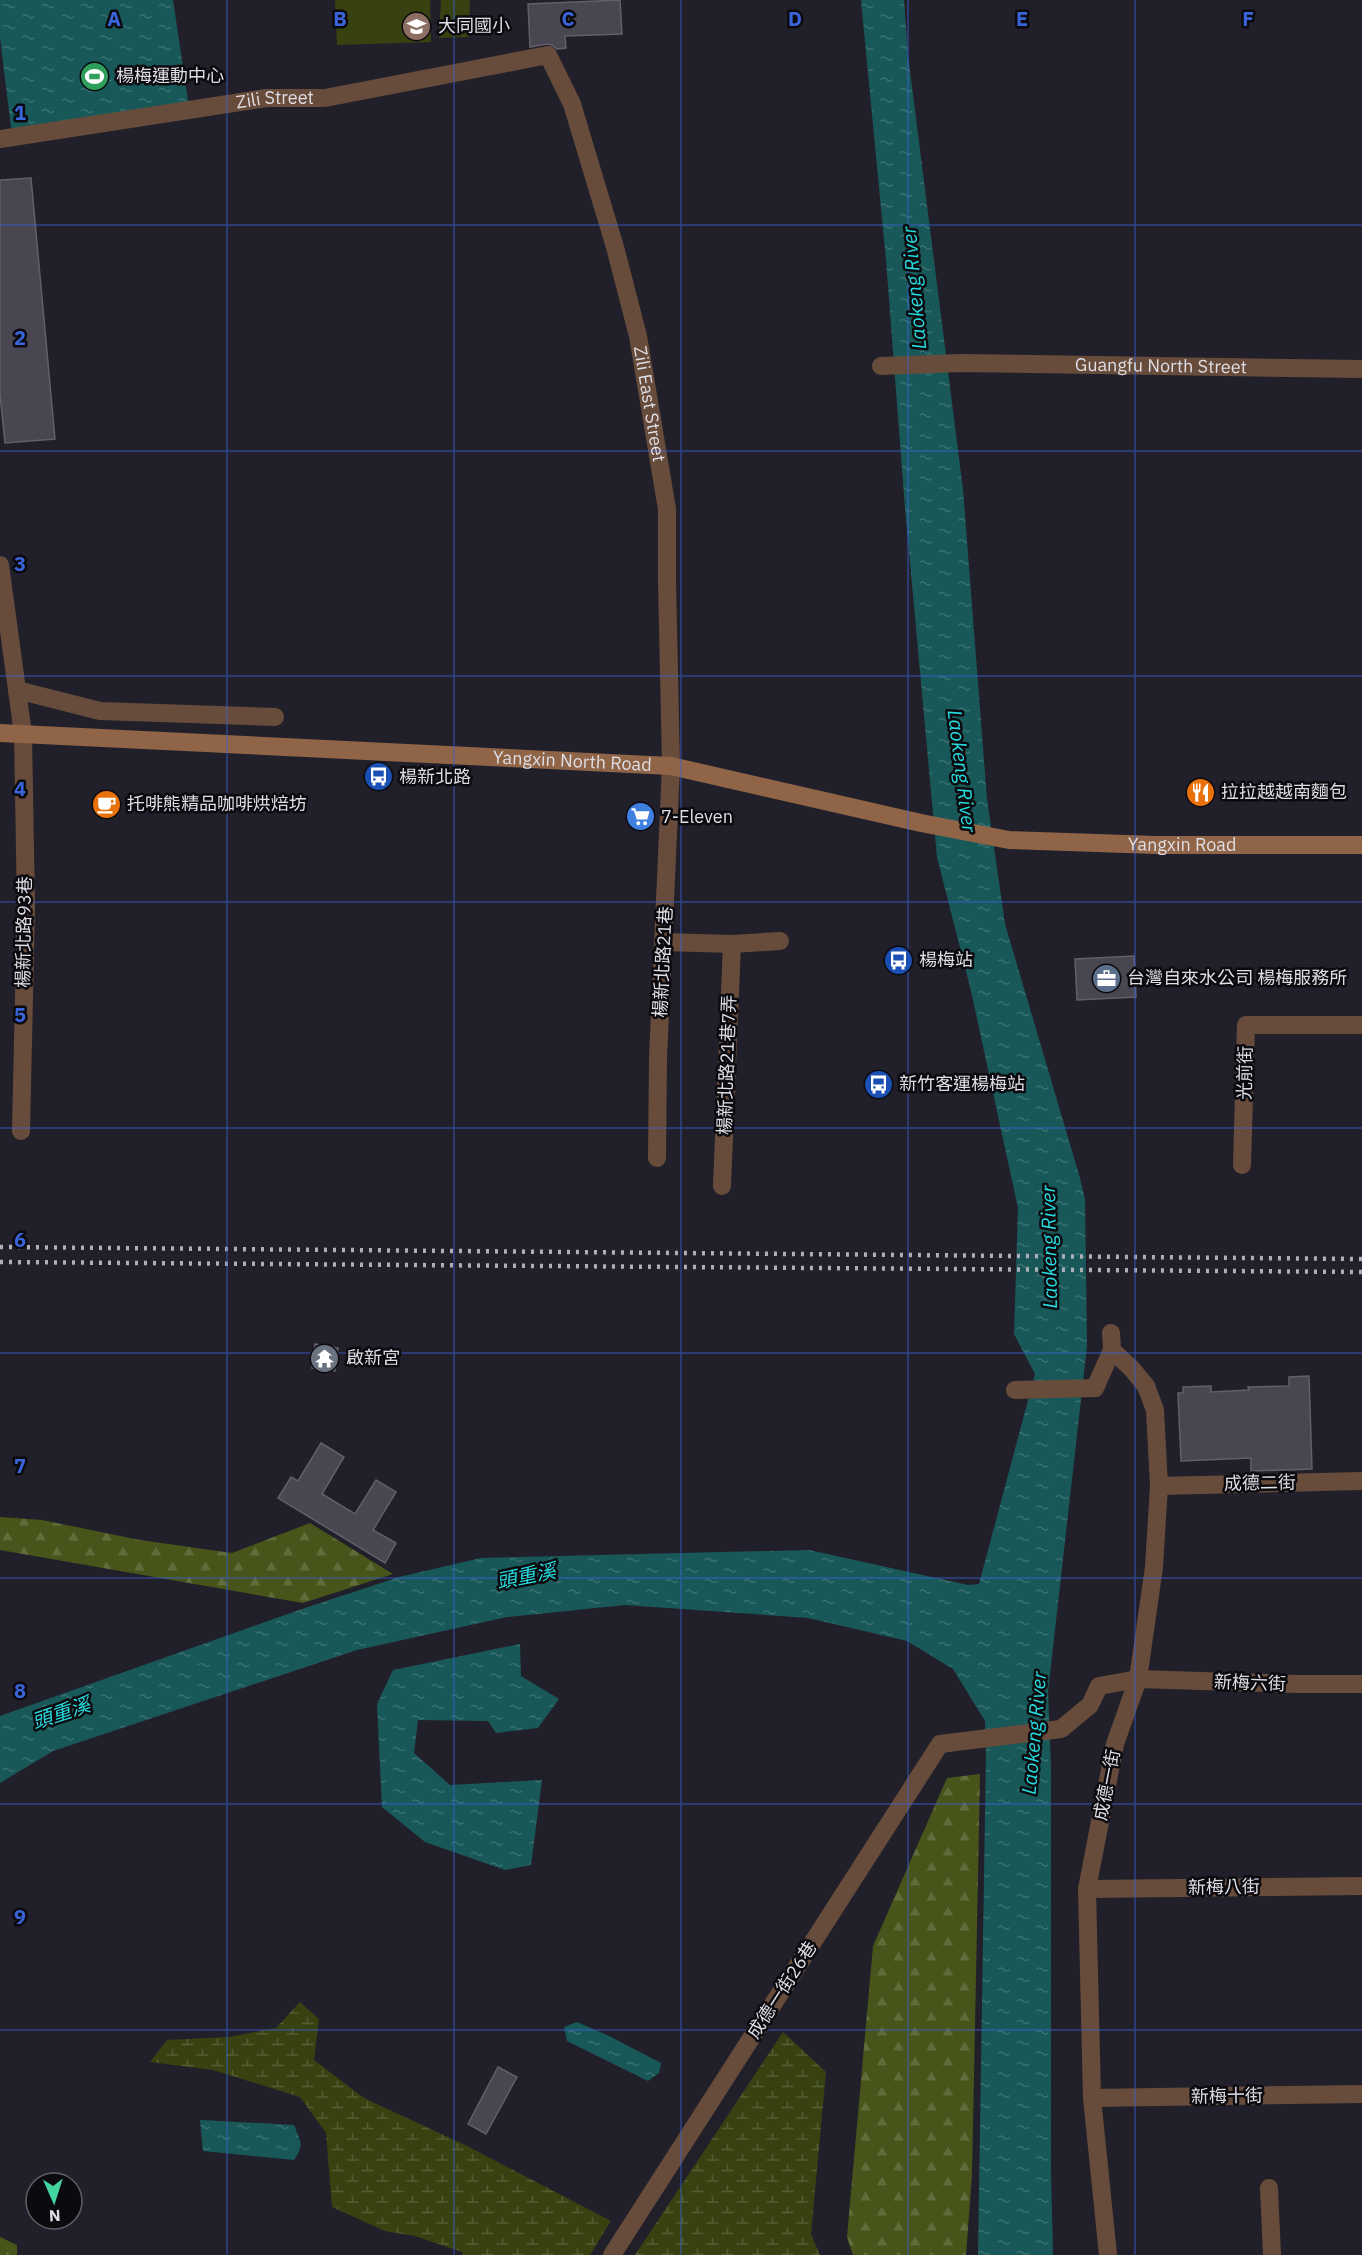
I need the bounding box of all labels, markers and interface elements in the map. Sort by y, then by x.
text: A [107,5,121,32]
text: B [333,5,347,32]
text: C [561,5,575,32]
text: D [788,5,802,32]
text: E [1016,5,1028,32]
text: F [1242,5,1254,32]
school or university icon: 大同國小 [401,10,433,42]
place label: 大同國小 [438,14,510,37]
sports icon: 楊梅運動中心 [79,60,111,92]
place label: 楊梅運動中心 [116,64,224,87]
street label: Zili Street [234,86,314,113]
text: 1 [14,99,26,126]
water label: Laokeng River [895,225,932,351]
text: 2 [14,324,26,351]
street label: Zili East Street [629,344,671,464]
street label: Guangfu North Street [1075,353,1247,378]
text: 3 [14,550,26,577]
water label: Laokeng River [942,708,983,834]
street label: Yangxin North Road [492,745,652,776]
bus stop icon: 楊新北路 [362,761,394,793]
place label: 楊新北路 [399,765,471,788]
text: 4 [14,775,26,802]
restaurant icon: 拉拉越越南麵包 [1184,776,1216,808]
place label: 拉拉越越南麵包 [1221,780,1347,803]
cafe icon: 托啡熊精品咖啡烘焙坊 [90,788,122,820]
place label: 托啡熊精品咖啡烘焙坊 [127,792,307,815]
supermarket icon: 7-Eleven [624,801,656,833]
place label: 7-Eleven [661,805,733,828]
street label: Yangxin Road [1127,832,1236,856]
street label: 楊新北路93巷 [11,876,36,988]
street label: 楊新北路21巷 [648,906,677,1018]
bus stop icon: 楊梅站 [882,944,914,976]
place label: 楊梅站 [919,948,973,971]
office icon: 台灣自來水公司 楊梅服務所 [1090,962,1122,994]
place label: 台灣自來水公司 楊梅服務所 [1127,966,1347,989]
street label: 楊新北路21巷7弄 [713,994,740,1136]
text: 5 [14,1001,26,1028]
street label: 光前街 [1233,1046,1256,1100]
bus stop icon: 新竹客運楊梅站 [862,1068,894,1100]
place label: 新竹客運楊梅站 [899,1072,1025,1095]
water label: Laokeng River [1034,1184,1063,1309]
text: 6 [14,1226,26,1253]
temple icon: 啟新宮 [309,1342,341,1374]
place label: 啟新宮 [346,1346,400,1369]
text: 7 [14,1452,26,1479]
street label: 成德二街 [1224,1470,1296,1495]
water label: 頭重溪 [494,1556,561,1594]
water label: Laokeng River [1015,1670,1052,1796]
street label: 新梅六街 [1214,1670,1286,1695]
text: 8 [14,1677,26,1704]
water label: 頭重溪 [28,1689,96,1735]
street label: 成德一街 [1088,1747,1125,1822]
street label: 新梅八街 [1188,1874,1260,1899]
text: 9 [14,1903,26,1930]
street label: 成德一街26巷 [742,1937,822,2043]
street label: 新梅十街 [1191,2083,1263,2108]
north arrow [24,2171,84,2231]
text: N [48,2206,61,2226]

